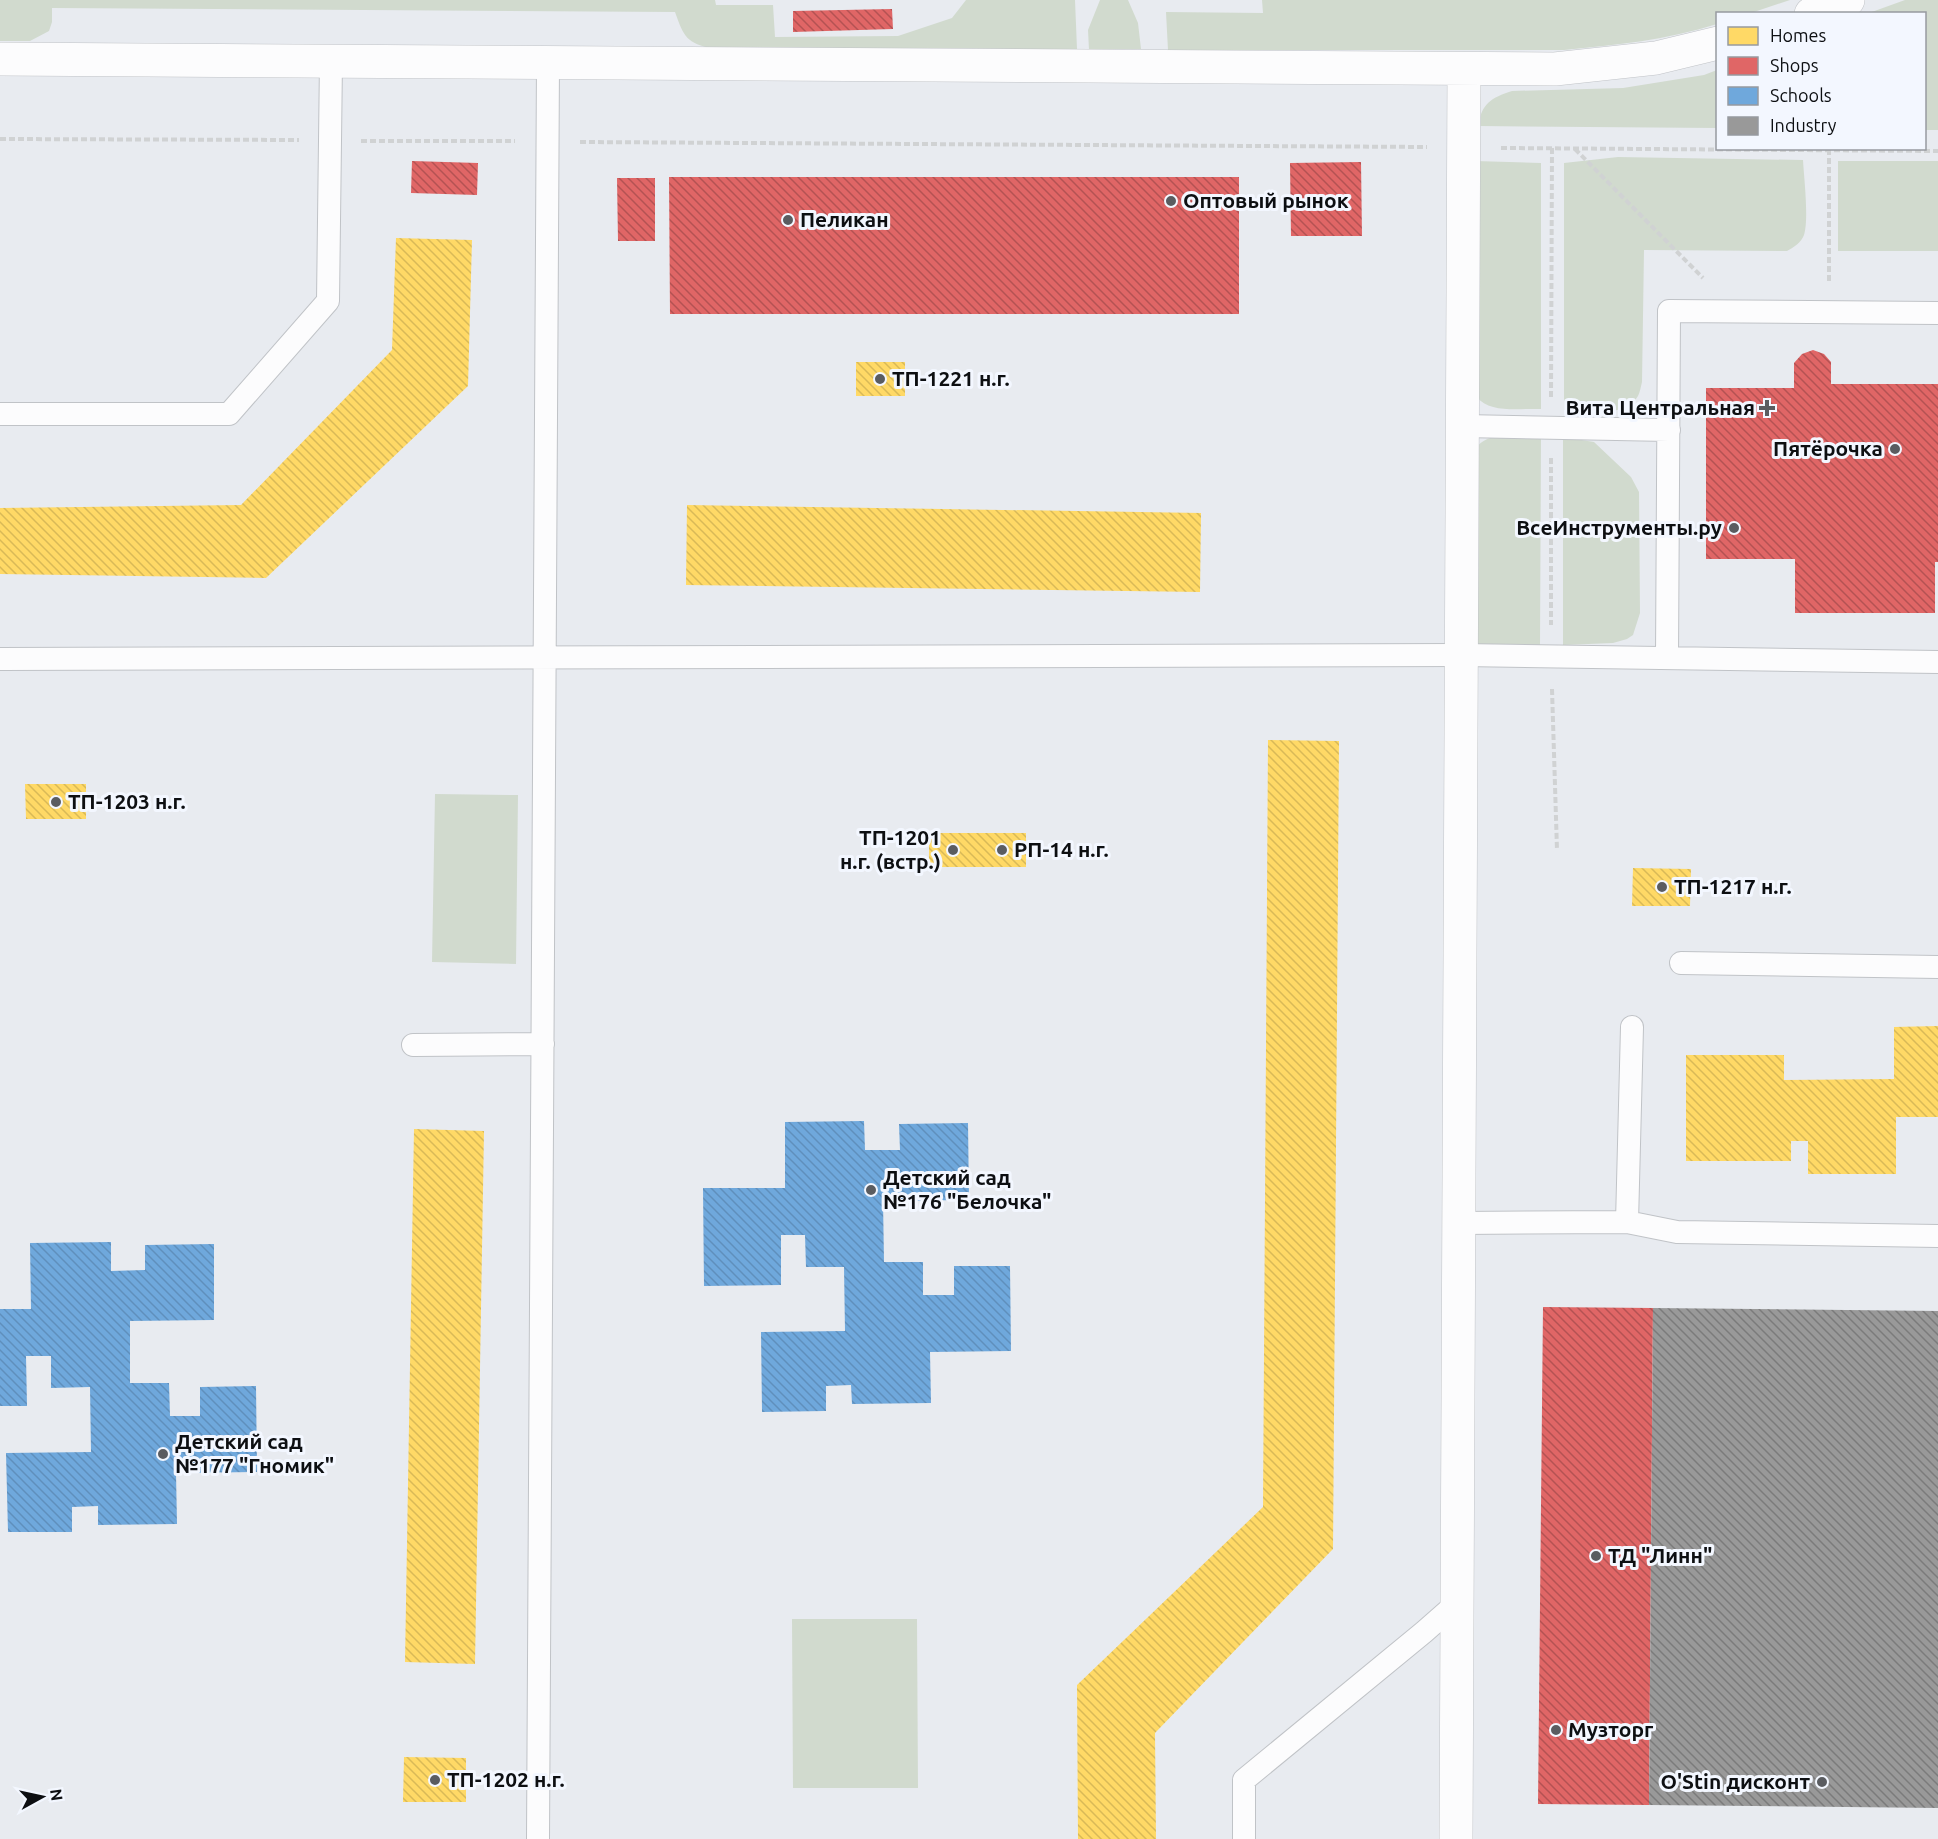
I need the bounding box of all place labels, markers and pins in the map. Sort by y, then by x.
place label: Оптовый рынок [1183,188,1349,212]
marker: Оптовый рынок [1164,194,1178,208]
place label: Пеликан [800,207,889,231]
marker: Пеликан [781,213,795,227]
place label: ТП-1221 н.г. [892,366,1010,390]
marker: ТП-1221 н.г. [873,372,887,386]
place label: Вита Центральная [1566,395,1755,419]
marker: Вита Центральная [1760,401,1774,415]
place label: Пятёрочка [1773,436,1883,460]
marker: Пятёрочка [1888,442,1902,456]
place label: ВсеИнструменты.ру [1516,515,1722,539]
marker: ВсеИнструменты.ру [1727,521,1741,535]
place label: ТП-1203 н.г. [68,789,186,813]
marker: ТП-1203 н.г. [49,795,63,809]
place label: ТП-1201 н.г. (встр.) [840,825,941,873]
place label: РП-14 н.г. [1014,837,1109,861]
marker: ТП-1201 н.г. (встр.) [946,843,960,857]
marker: РП-14 н.г. [995,843,1009,857]
place label: ТП-1217 н.г. [1674,874,1792,898]
marker: ТП-1217 н.г. [1655,880,1669,894]
place label: Детский сад №176 "Белочка" [883,1165,1051,1213]
marker: Детский сад №176 "Белочка" [864,1183,878,1197]
place label: Детский сад №177 "Гномик" [175,1429,334,1477]
marker: Детский сад №177 "Гномик" [156,1447,170,1461]
place label: ТД "Линн" [1608,1543,1712,1567]
marker: ТД "Линн" [1589,1549,1603,1563]
place label: Музторг [1568,1717,1654,1741]
marker: Музторг [1549,1723,1563,1737]
place label: ТП-1202 н.г. [447,1767,565,1791]
place label: O'Stin дисконт [1660,1769,1810,1793]
marker: ТП-1202 н.г. [428,1773,442,1787]
marker: O'Stin дисконт [1815,1775,1829,1789]

